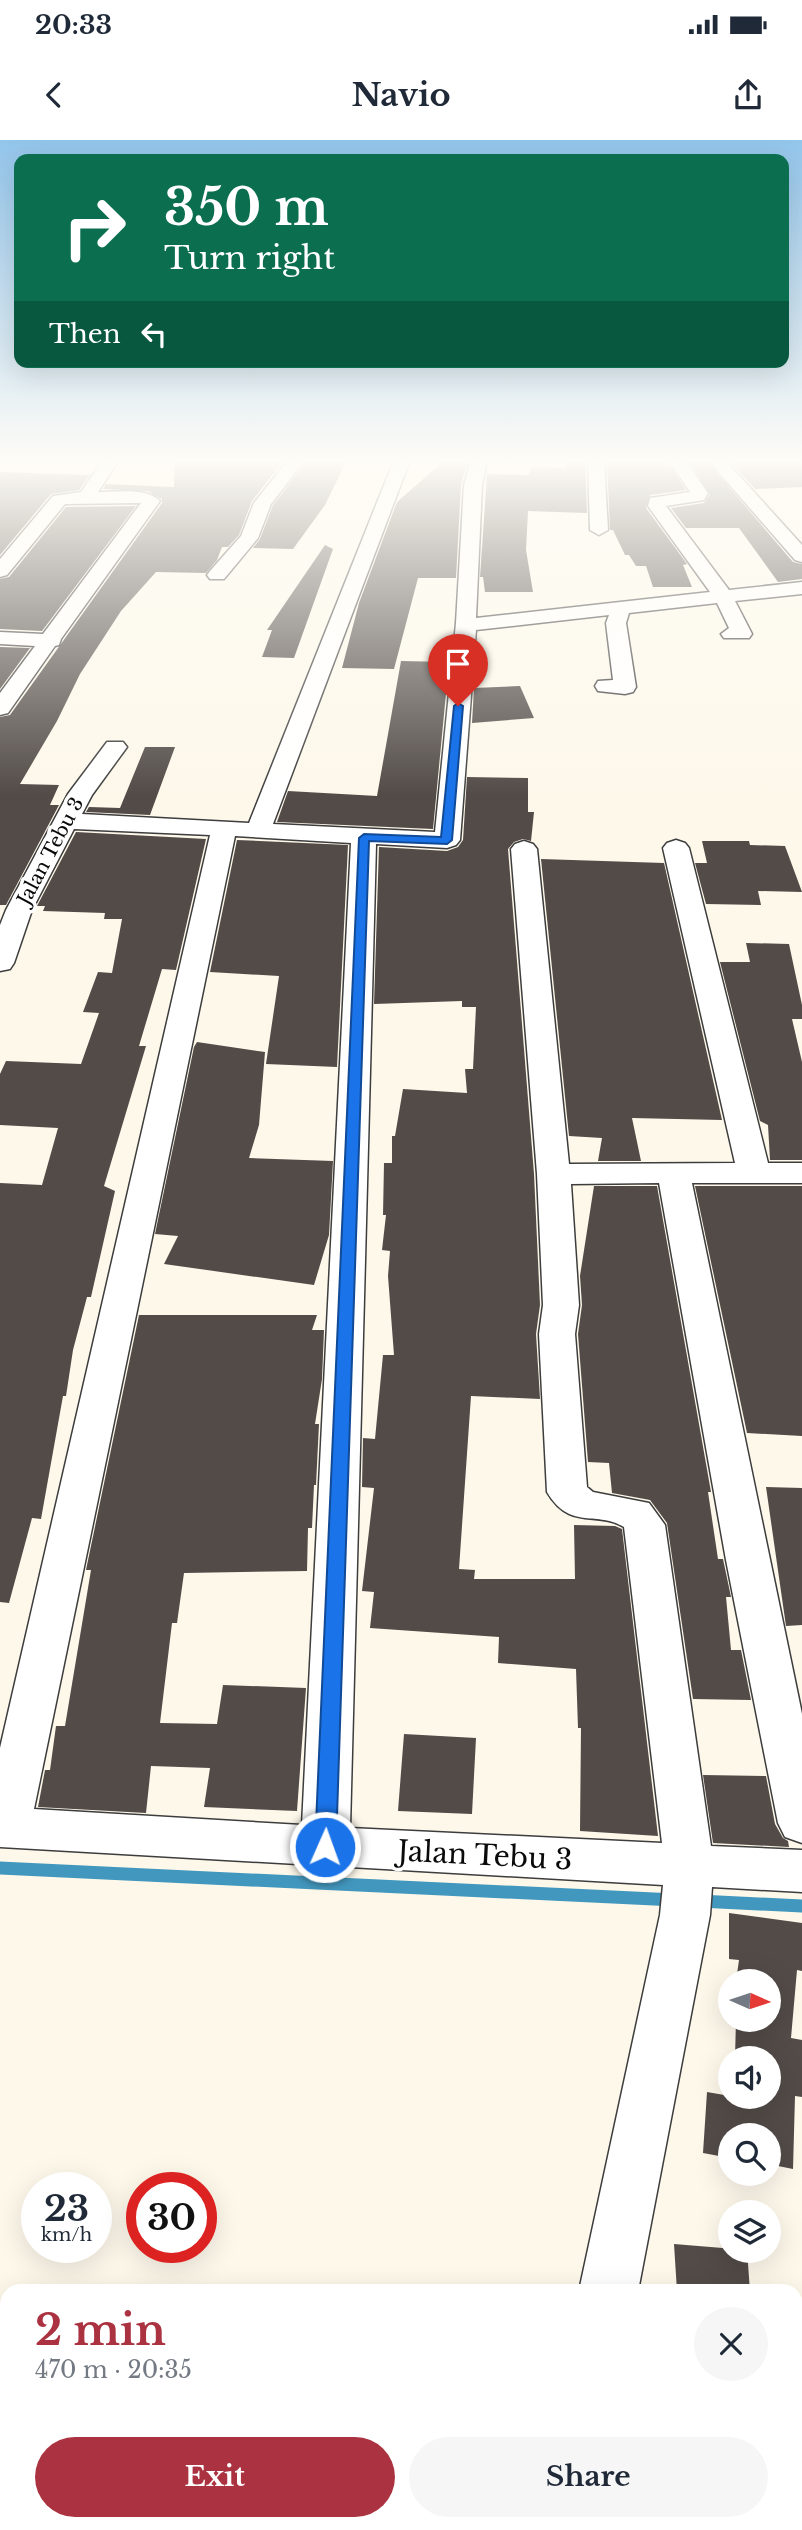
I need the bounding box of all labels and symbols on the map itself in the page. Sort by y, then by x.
pin [428,634,488,706]
street label: Jalan Tebu 3 [11,794,88,912]
position arrow [288,1810,362,1884]
street label: Jalan Tebu 3 [393,1833,573,1878]
north arrow [718,1969,780,2032]
speed limit sign: 30 [126,2172,217,2263]

